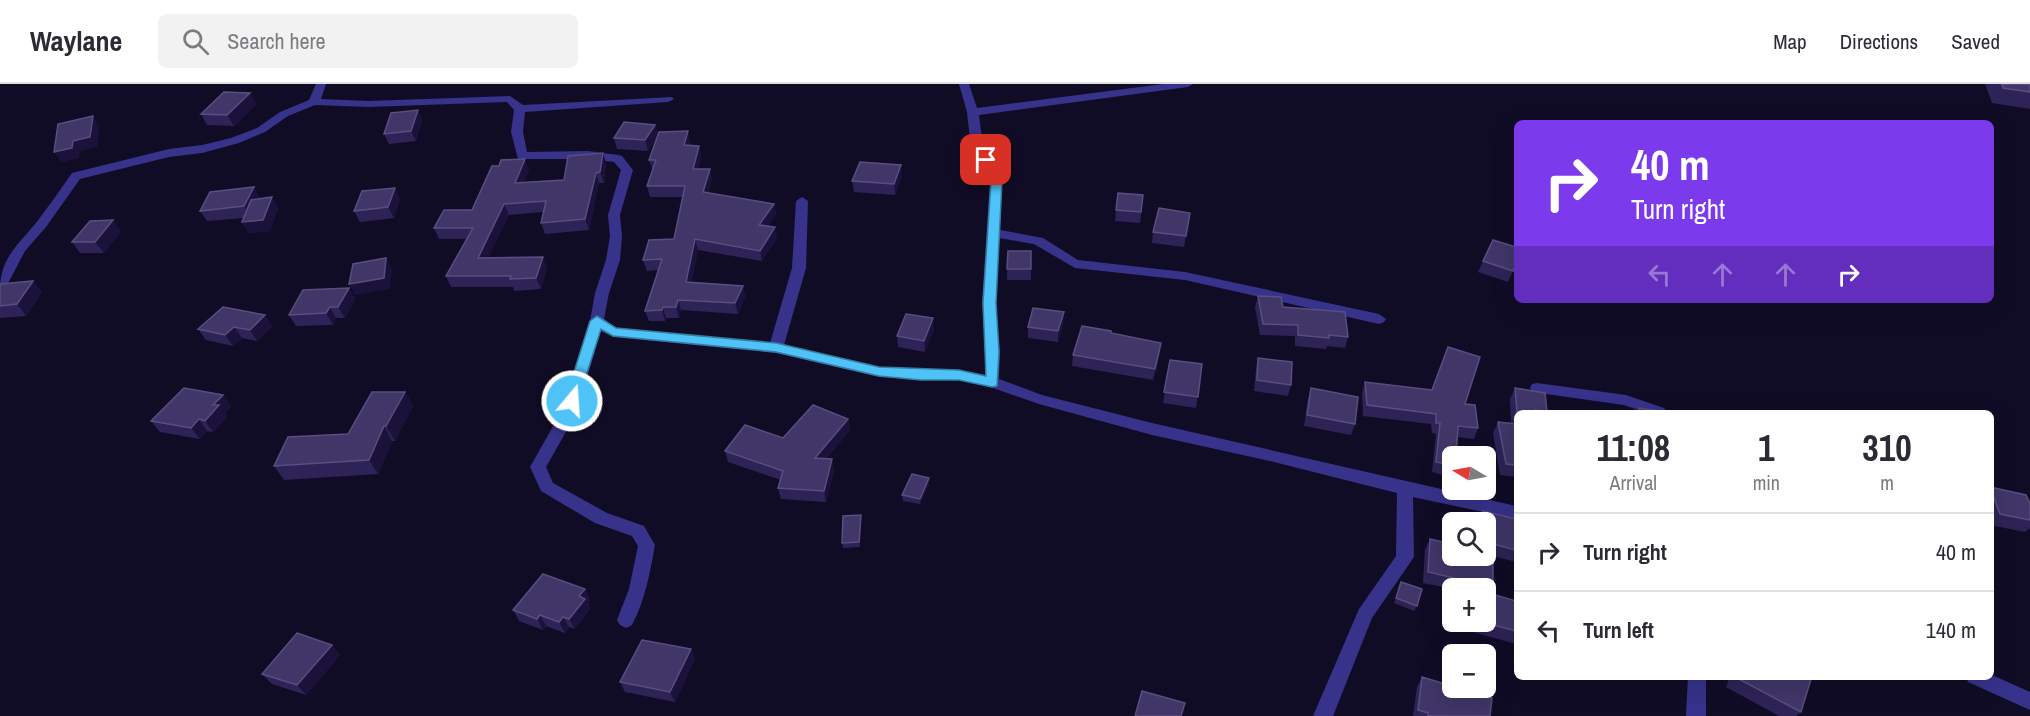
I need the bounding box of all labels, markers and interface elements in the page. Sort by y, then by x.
search box [158,14,578,68]
text: Waylane [30,22,122,60]
icon: search [179,25,212,58]
text: Search here [227,26,326,56]
text: Map [1773,27,1807,56]
text: Directions [1840,27,1918,56]
text: Saved [1951,27,2000,56]
pin [960,134,1011,185]
text: 40 m [1631,137,1710,193]
icon: arrive [969,143,1002,176]
icon: right [1532,144,1610,222]
text: Turn right [1631,191,1725,227]
icon: left [1643,258,1676,291]
icon: ahead [1706,258,1739,291]
icon: ahead [1769,258,1802,291]
icon: right [1832,258,1865,291]
position arrow [540,369,604,433]
text: 11:08 [1596,424,1670,472]
text: 1 [1758,424,1775,472]
text: 310 [1862,424,1912,472]
north arrow [1442,446,1496,500]
map controls [1442,446,1496,698]
text: Arrival [1610,469,1657,496]
text: min [1753,469,1780,496]
text: m [1880,469,1894,496]
button: search [1442,512,1496,566]
icon: right [1532,536,1565,569]
text: Turn right [1583,537,1667,567]
text: 40 m [1936,537,1976,567]
button: + [1442,578,1496,632]
icon: left [1532,614,1565,647]
text: Turn left [1583,615,1654,645]
text: 140 m [1926,615,1976,645]
button: − [1442,644,1496,698]

